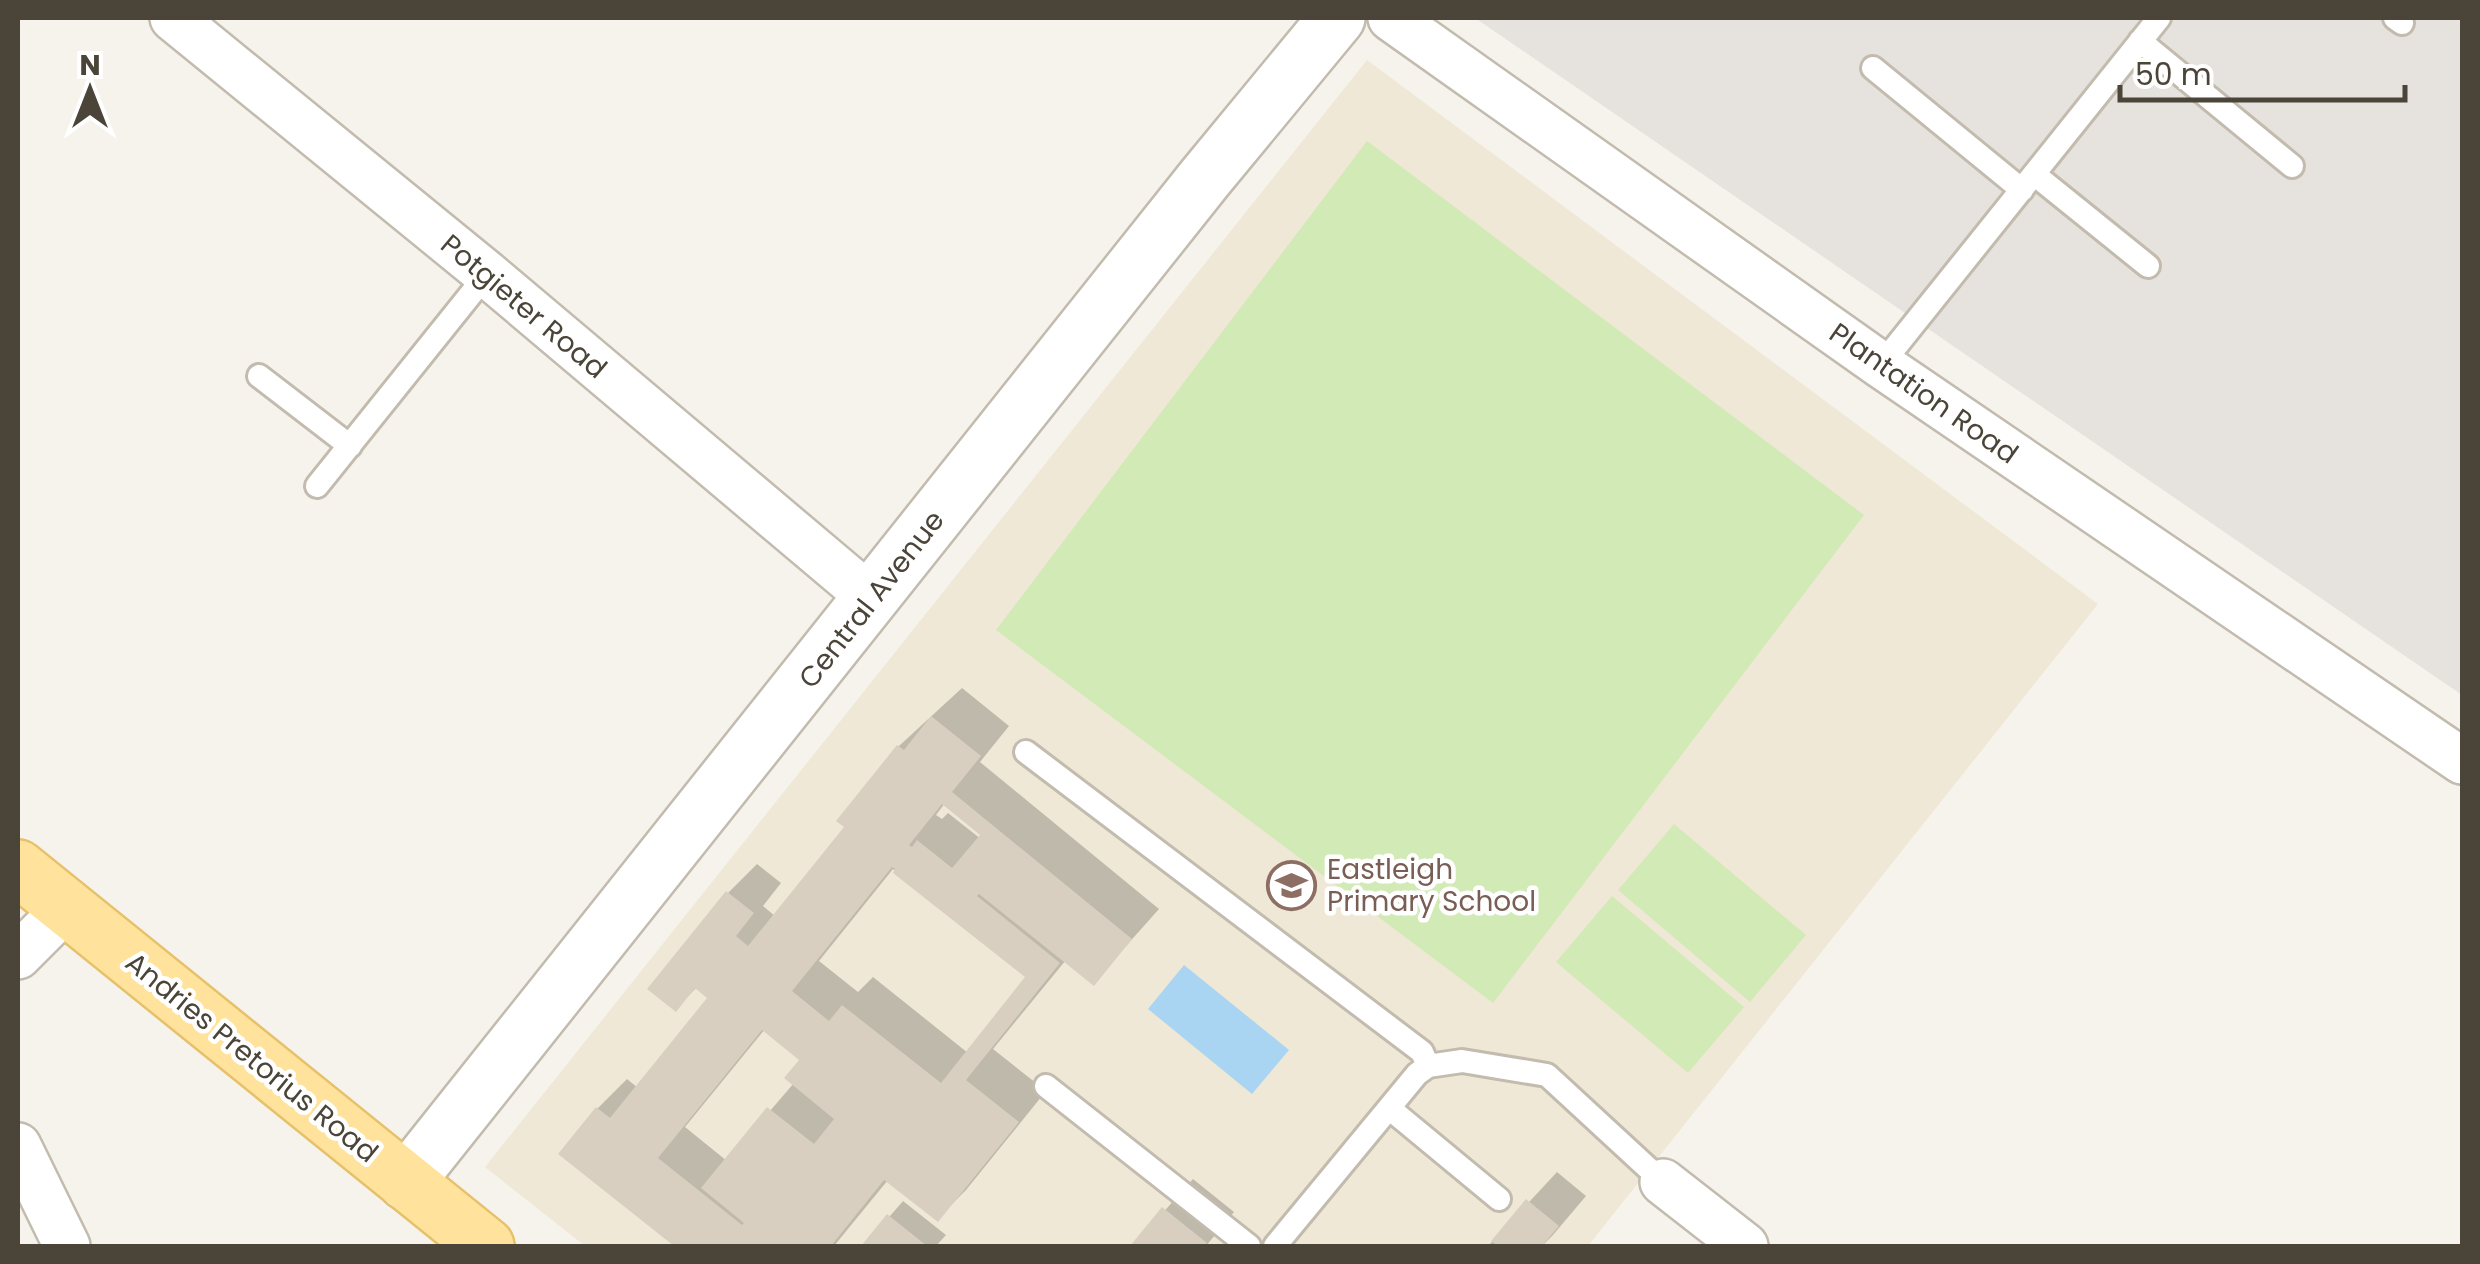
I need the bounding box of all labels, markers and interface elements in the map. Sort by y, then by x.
north arrow [40,40,140,140]
scale bar [2120,40,2405,102]
text: N [79,46,101,85]
text: 50 m [2135,53,2212,96]
street label: Potgieter Road [432,225,615,387]
street label: Plantation Road [1821,314,2026,473]
street label: Central Avenue [790,502,953,696]
place label: Eastleigh Primary School [1327,850,1536,921]
school or university icon: Eastleigh Primary School [1266,859,1318,911]
street label: Andries Pretorius Road [117,943,386,1172]

